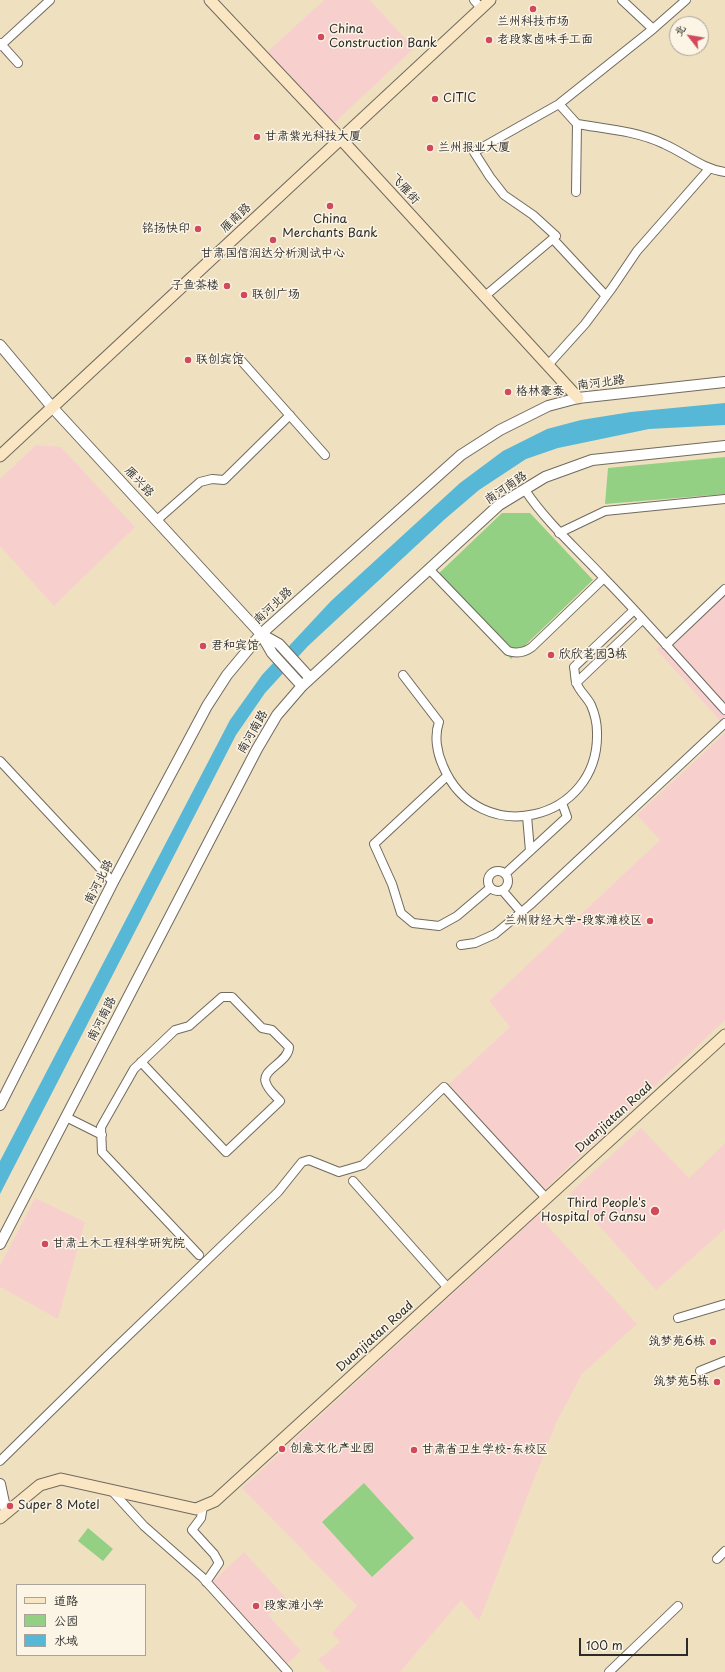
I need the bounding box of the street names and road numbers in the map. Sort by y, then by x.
street label: 飞雁街 [388,171,422,207]
street label: 雁南路 [218,200,254,236]
street label: 南河北路 [576,373,626,393]
street label: 雁兴路 [121,464,157,500]
street label: 南河南路 [482,469,530,507]
street label: 南河北路 [251,584,295,628]
street label: 南河南路 [235,708,271,756]
street label: 南河北路 [82,857,116,907]
street label: 南河南路 [85,994,119,1044]
street label: Duanjiatan Road [572,1080,656,1156]
street label: Duanjiatan Road [333,1299,417,1375]

